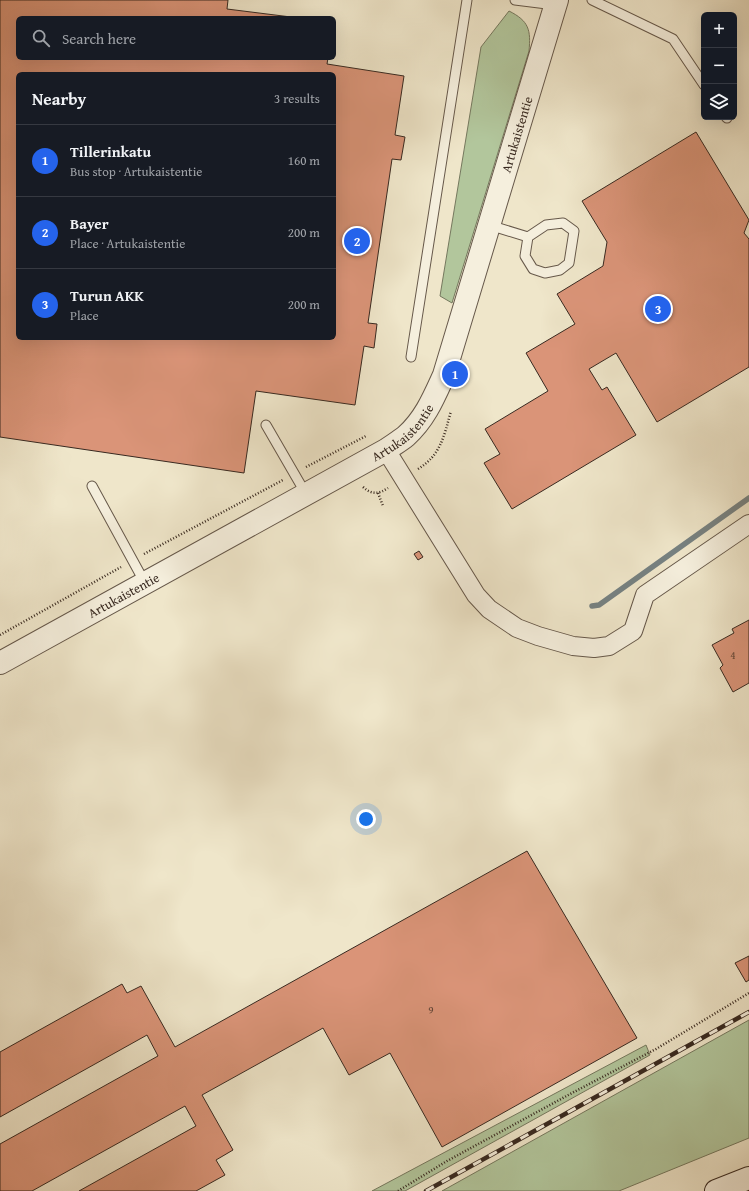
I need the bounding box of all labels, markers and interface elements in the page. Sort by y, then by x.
map controls [701,12,737,120]
button: + [701,12,737,48]
search box [16,16,336,60]
icon: search [30,27,52,49]
text: Search here [62,28,136,49]
button: − [701,48,737,84]
button: layers [701,84,737,120]
text: Nearby [32,86,86,111]
text: 3 results [274,89,320,108]
street label: Artukaistentie [497,94,537,175]
text: Tillerinkatu [70,141,151,162]
text: 1 [42,151,48,170]
text: 160 m [288,151,320,170]
text: Bus stop · Artukaistentie [70,162,202,181]
text: Bayer [70,213,109,234]
text: 2 [42,223,48,242]
text: 200 m [288,223,320,242]
pin: 2 [344,226,370,256]
text: Place · Artukaistentie [70,234,185,253]
text: Turun AKK [70,285,144,306]
pin: 3 [645,294,671,324]
text: 3 [42,295,48,314]
text: 200 m [288,295,320,314]
text: Place [70,306,99,325]
pin: 1 [442,359,468,389]
street label: Artukaistentie [368,401,438,466]
street label: Artukaistentie [85,568,163,623]
house number: 4 [730,647,736,663]
your location [356,809,376,829]
house number: 9 [428,1002,434,1018]

